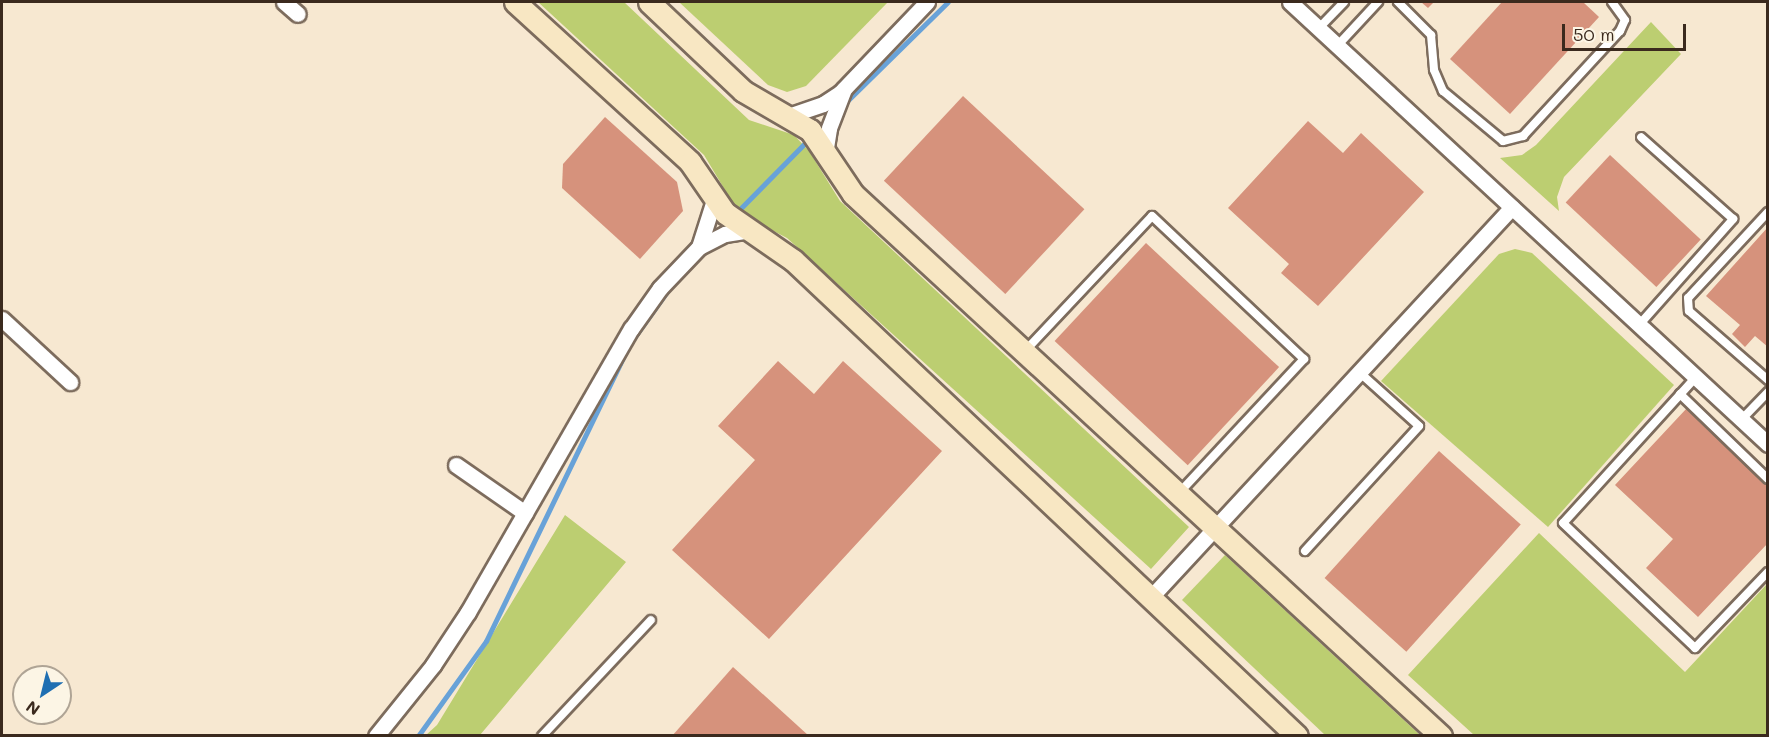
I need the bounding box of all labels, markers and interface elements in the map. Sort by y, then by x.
scale bar [1565,12,1690,50]
text: 50 m [1573,22,1615,46]
north arrow [12,665,72,725]
text: N [22,696,44,721]

